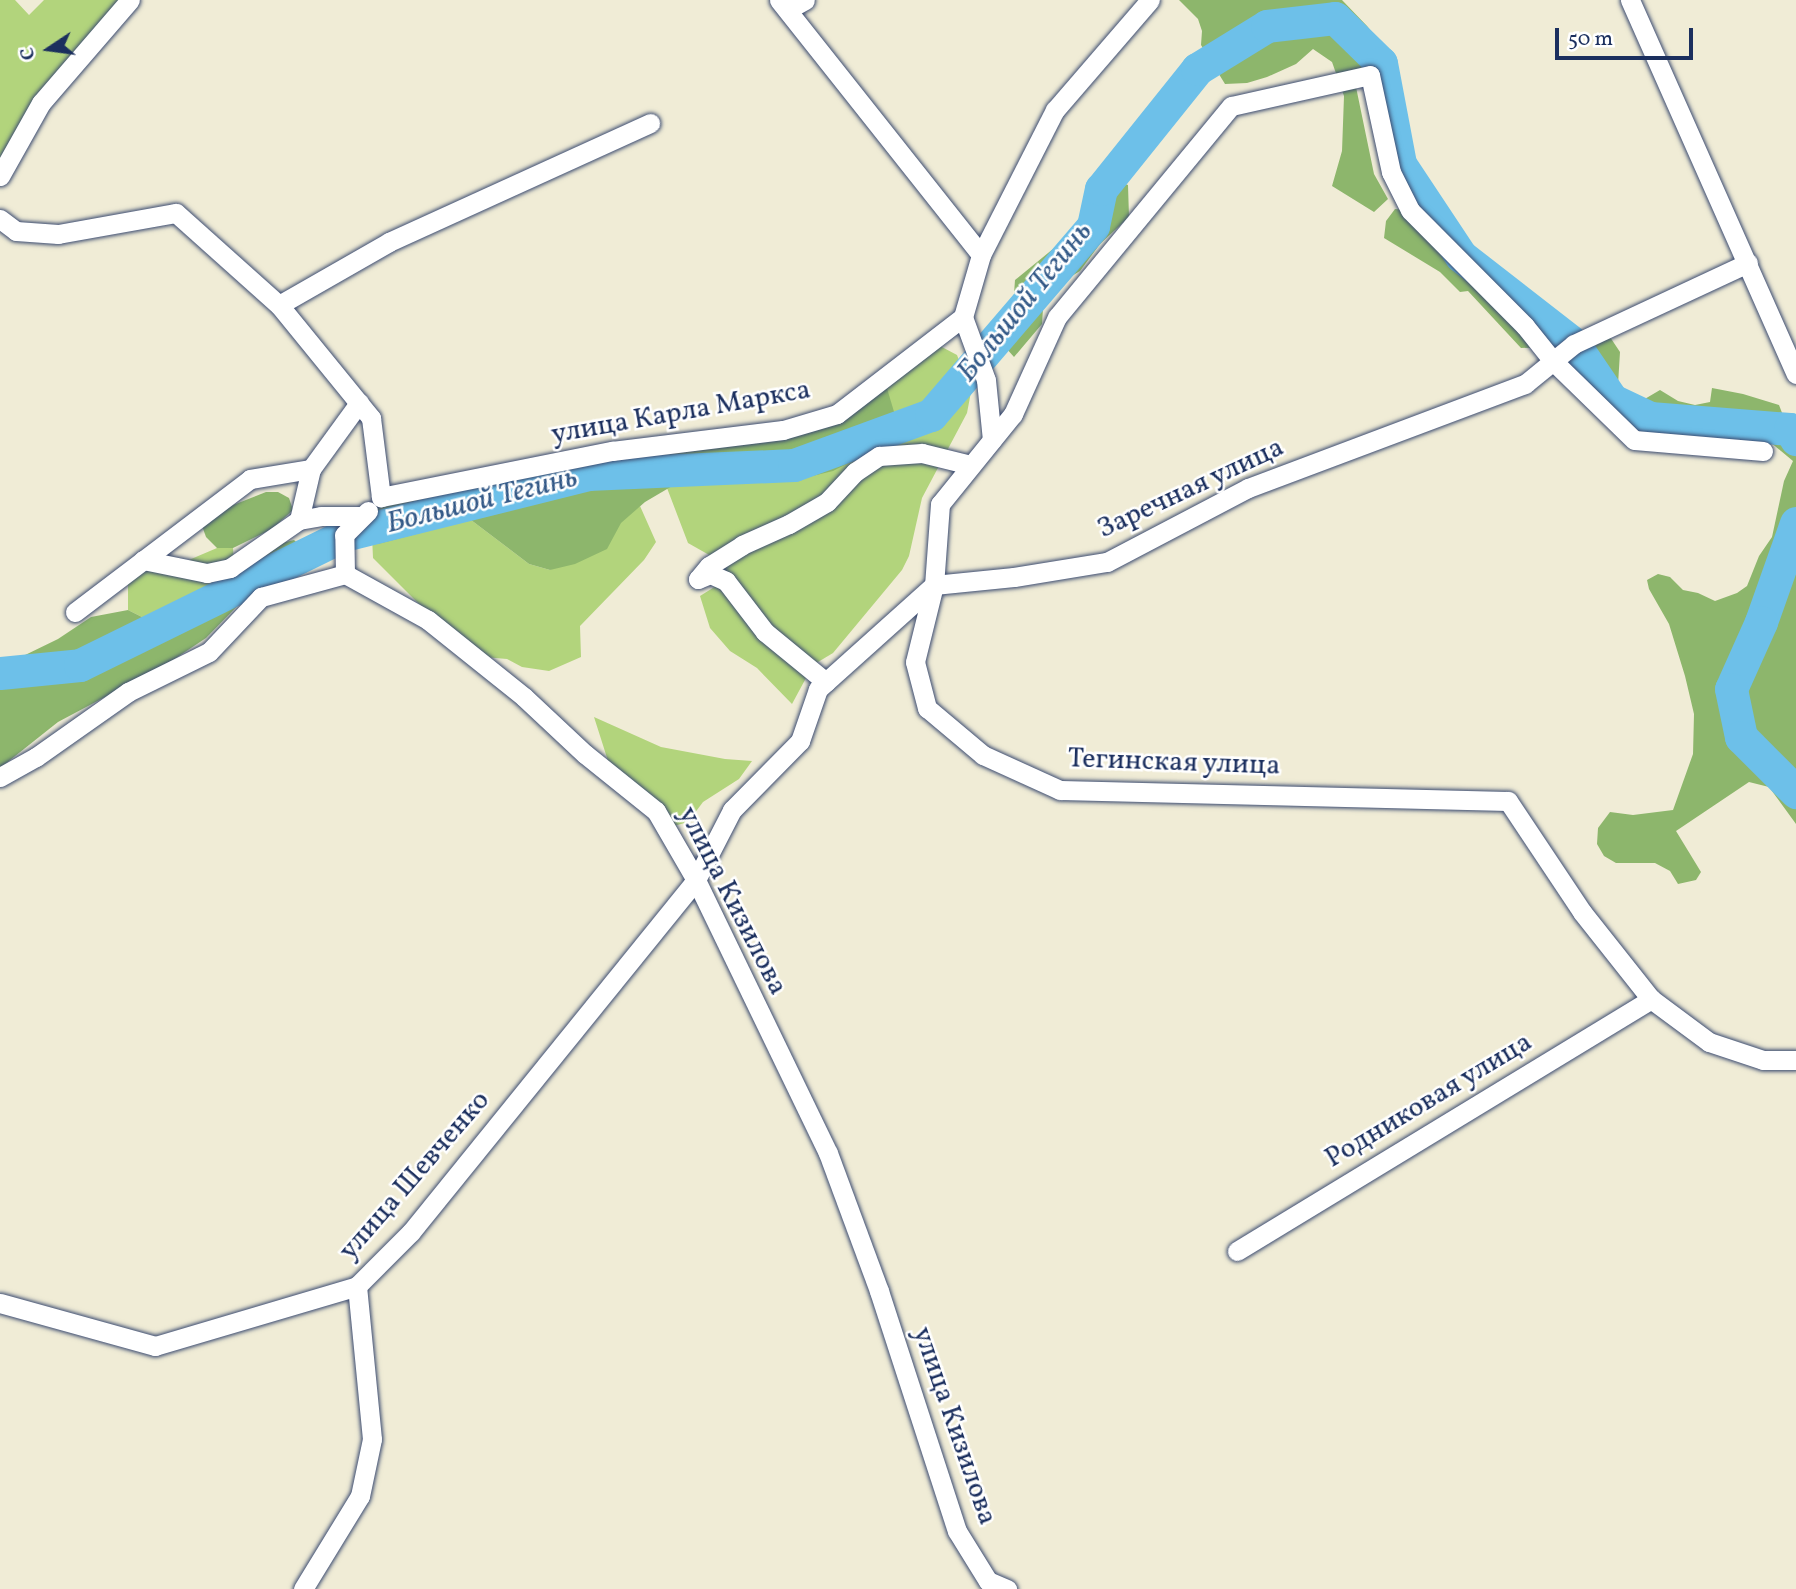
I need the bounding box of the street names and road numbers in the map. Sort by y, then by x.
street label: улица Карла Маркса [549,374,813,452]
street label: Заречная улица [1092,431,1290,547]
street label: Тегинская улица [1067,742,1281,784]
street label: улица Кизилова [670,801,794,1001]
street label: Родниковая улица [1319,1026,1539,1176]
street label: улица Шевченко [332,1085,498,1267]
street label: улица Кизилова [904,1323,1004,1529]

